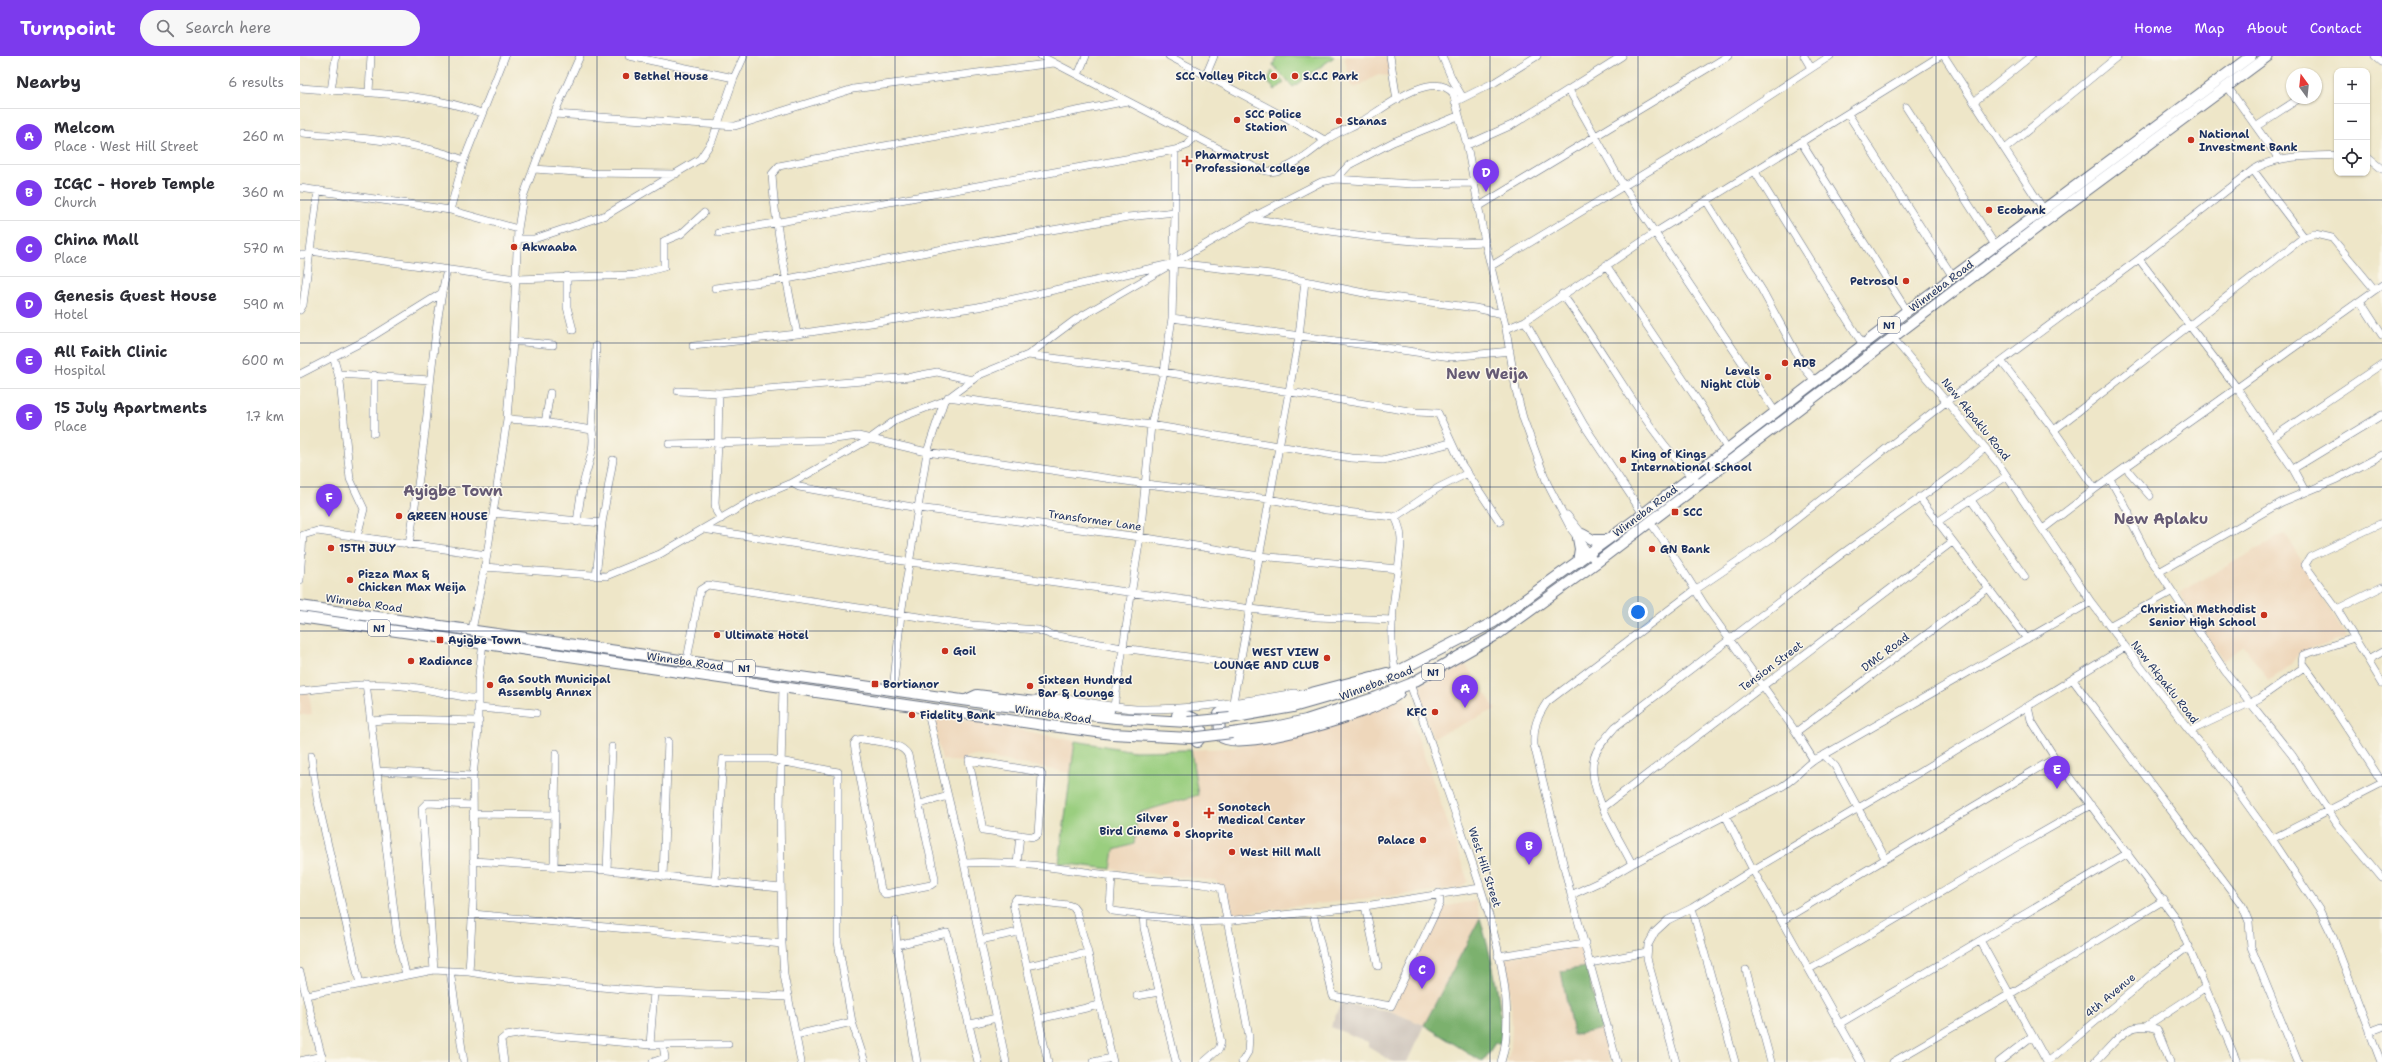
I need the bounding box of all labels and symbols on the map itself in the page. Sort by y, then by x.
north arrow [2286,68,2322,104]
place label: Bethel House [634,69,709,84]
place label: SCC Volley Pitch [1176,69,1267,84]
place label: S.C.C Park [1303,69,1359,84]
marker: Bethel House [621,71,631,81]
marker: SCC Volley Pitch [1269,71,1279,81]
marker: S.C.C Park [1290,71,1300,81]
place label: SCC Police Station [1245,107,1302,135]
place label: Stanas [1347,114,1387,129]
marker: SCC Police Station [1232,115,1242,125]
marker: Stanas [1334,116,1344,126]
place label: National Investment Bank [2199,127,2298,155]
marker: National Investment Bank [2186,135,2196,145]
place label: Pharmatrust Professional college [1195,148,1311,176]
marker: Pharmatrust Professional college [1182,156,1192,166]
pin: D [1473,159,1499,192]
place label: Ecobank [1997,203,2046,218]
marker: Ecobank [1984,205,1994,215]
place label: Akwaaba [522,240,577,255]
marker: Akwaaba [509,242,519,252]
street label: Winneba Road [1906,257,1977,316]
place label: Petrosol [1850,274,1898,289]
marker: Petrosol [1901,276,1911,286]
road number: N1 [1878,317,1900,333]
place label: ADB [1793,356,1816,371]
marker: ADB [1780,358,1790,368]
district label: New Weija [1446,364,1529,384]
place label: Levels Night Club [1701,364,1760,392]
marker: Levels Night Club [1763,372,1773,382]
street label: New Akpaklu Road [1938,375,2013,464]
place label: King of Kings International School [1631,447,1752,475]
marker: King of Kings International School [1618,455,1628,465]
district label: Ayigbe Town [403,481,503,501]
street label: Winneba Road [1610,482,1681,541]
pin: F [316,484,342,517]
place label: SCC [1683,505,1703,520]
street label: Transformer Lane [1047,507,1143,534]
marker: SCC [1670,507,1680,517]
place label: GREEN HOUSE [407,509,488,524]
district label: New Aplaku [2114,509,2208,529]
marker: GREEN HOUSE [394,511,404,521]
place label: 15TH JULY [339,541,396,556]
place label: GN Bank [1660,542,1710,557]
marker: 15TH JULY [326,543,336,553]
marker: GN Bank [1647,544,1657,554]
place label: Pizza Max & Chicken Max Weija [358,567,466,595]
marker: Pizza Max & Chicken Max Weija [345,575,355,585]
street label: Winneba Road [324,591,403,616]
your location [1628,602,1648,622]
place label: Christian Methodist Senior High School [2141,602,2257,630]
marker: Christian Methodist Senior High School [2259,610,2269,620]
road number: N1 [368,620,390,636]
place label: Ultimate Hotel [725,628,809,643]
marker: Ultimate Hotel [712,630,722,640]
street label: DMC Road [1858,630,1912,675]
place label: Ayigbe Town [448,633,522,648]
marker: Ayigbe Town [435,635,445,645]
street label: Tension Street [1737,637,1806,695]
street label: New Akpaklu Road [2127,638,2202,727]
place label: Goil [953,644,976,659]
place label: WEST VIEW LOUNGE AND CLUB [1214,645,1319,673]
marker: Goil [940,646,950,656]
street label: Winneba Road [645,649,724,674]
marker: WEST VIEW LOUNGE AND CLUB [1322,653,1332,663]
place label: Radiance [419,654,473,669]
marker: Radiance [406,656,416,666]
road number: N1 [733,660,755,676]
street label: Winneba Road [1337,663,1415,704]
road number: N1 [1422,664,1444,680]
place label: Ga South Municipal Assembly Annex [498,672,611,700]
place label: Sixteen Hundred Bar & Lounge [1038,673,1133,701]
pin: A [1452,675,1478,708]
place label: Bortianor [883,677,939,692]
marker: Bortianor [870,679,880,689]
marker: Ga South Municipal Assembly Annex [485,680,495,690]
marker: Sixteen Hundred Bar & Lounge [1025,681,1035,691]
street label: Winneba Road [1013,702,1092,727]
place label: KFC [1406,705,1427,720]
marker: KFC [1430,707,1440,717]
place label: Fidelity Bank [920,708,995,723]
marker: Fidelity Bank [907,710,917,720]
pin: E [2044,756,2070,789]
place label: Sonotech Medical Center [1218,800,1306,828]
marker: Sonotech Medical Center [1203,807,1215,819]
place label: Silver Bird Cinema [1099,811,1168,839]
marker: Silver Bird Cinema [1171,819,1181,829]
street label: West Hill Street [1464,825,1505,909]
place label: Shoprite [1185,827,1234,842]
marker: Shoprite [1172,829,1182,839]
pin: B [1516,832,1542,865]
place label: Palace [1377,833,1415,848]
marker: Palace [1418,835,1428,845]
place label: West Hill Mall [1240,845,1321,860]
marker: West Hill Mall [1227,847,1237,857]
pin: C [1409,956,1435,989]
street label: 4th Avenue [2082,970,2139,1021]

